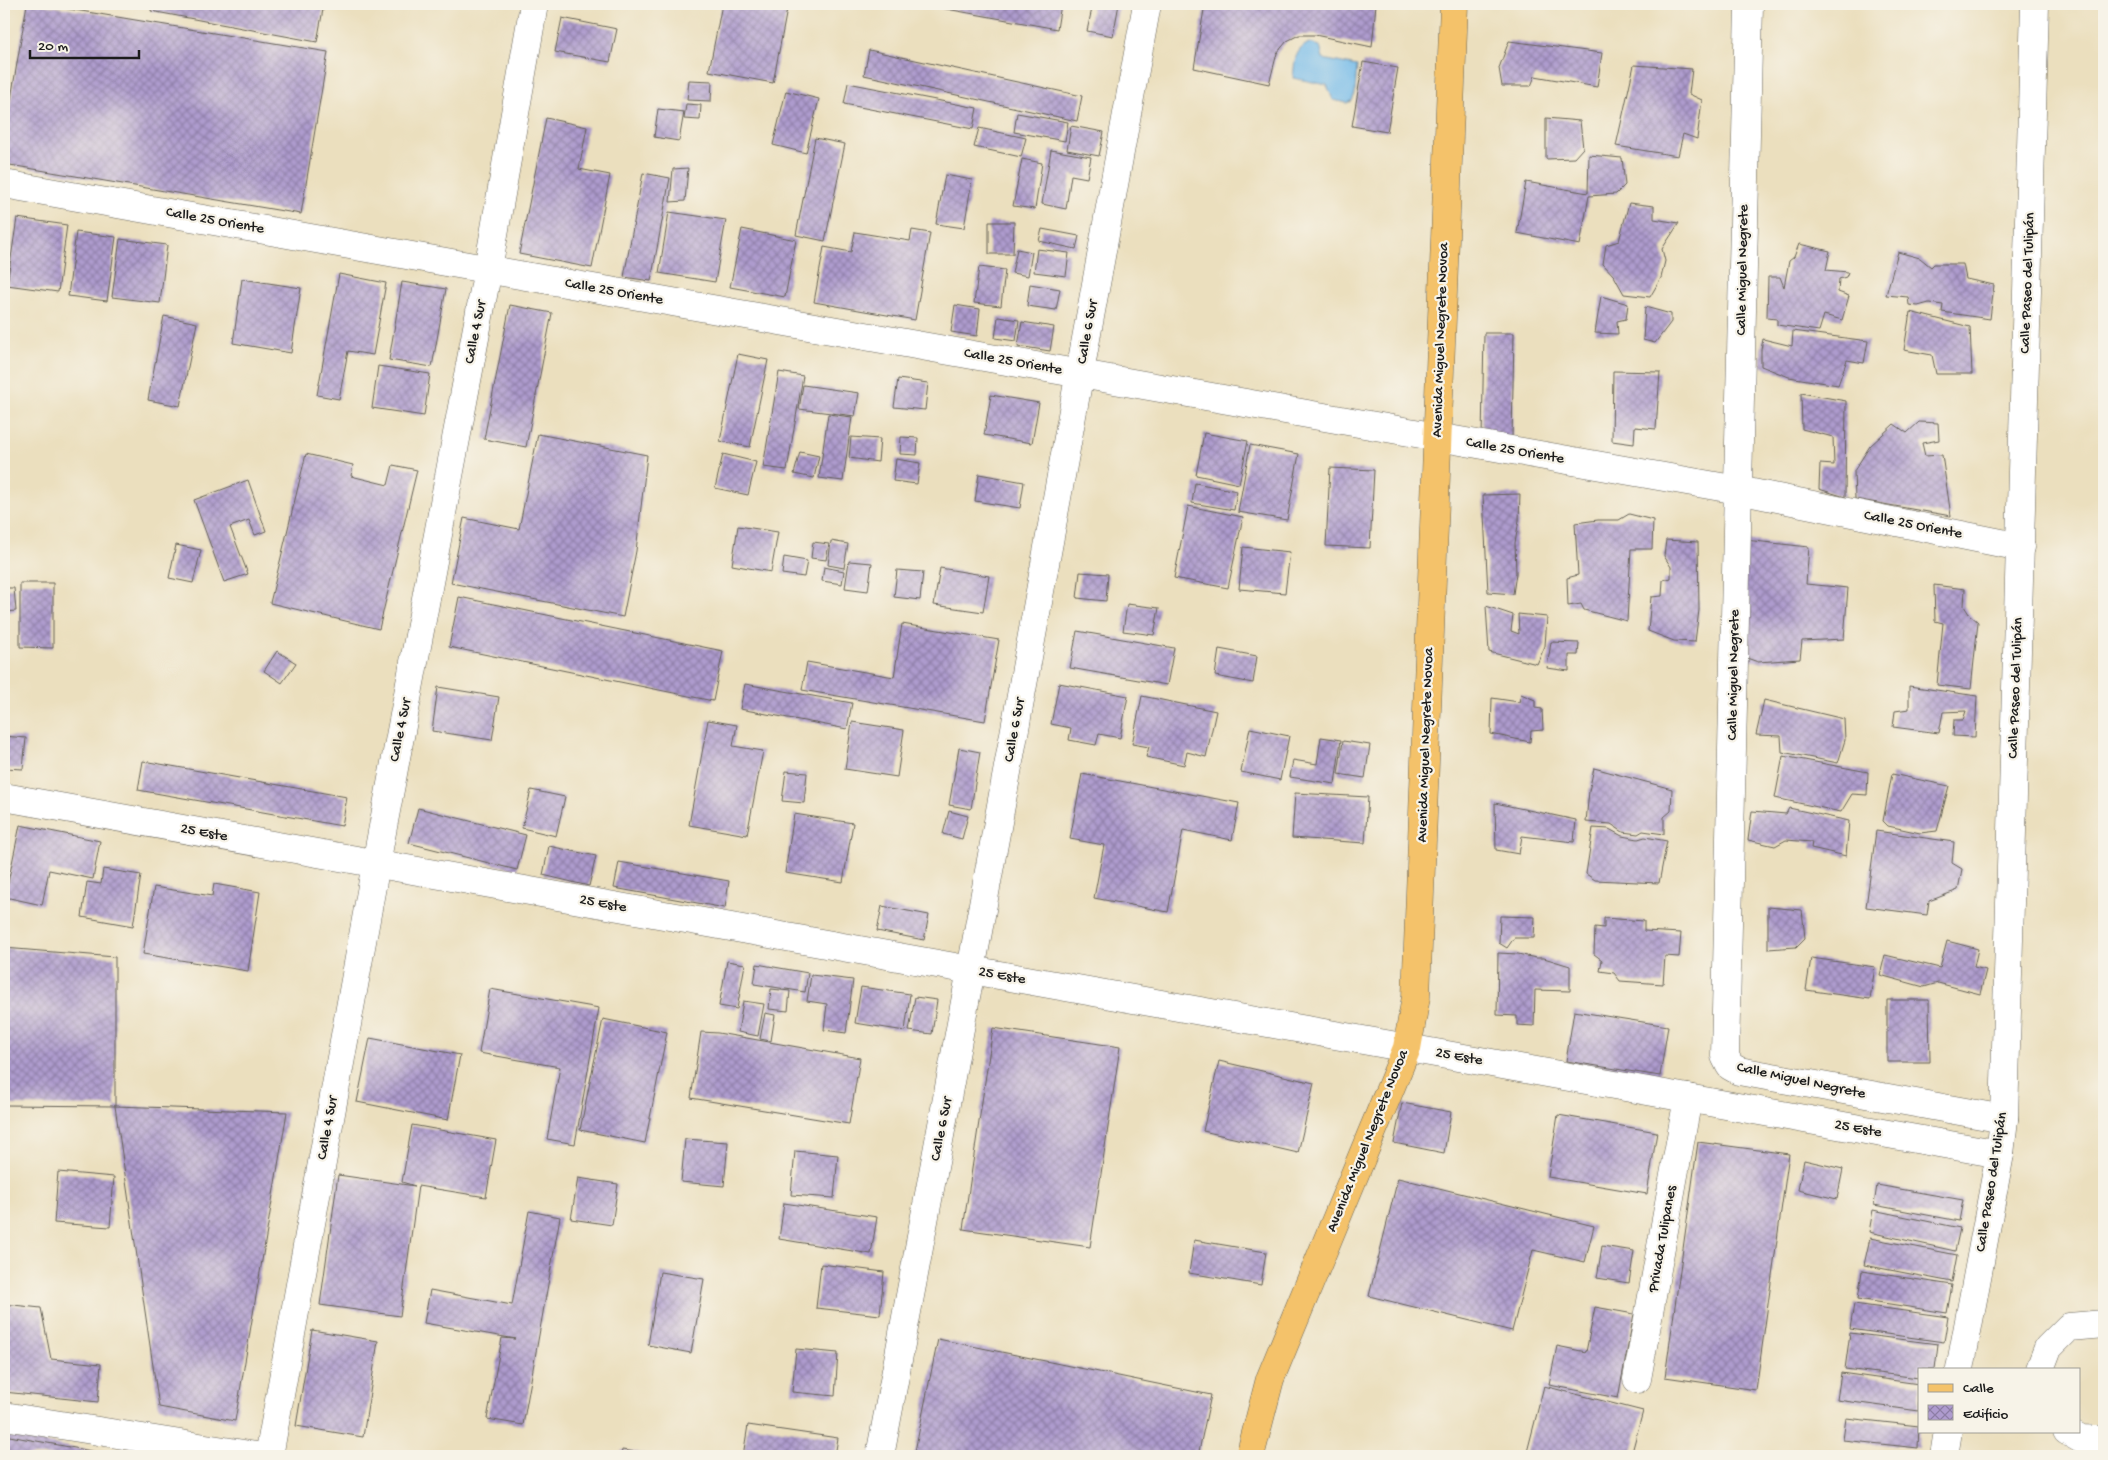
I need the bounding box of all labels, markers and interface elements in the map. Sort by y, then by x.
scale bar [30,28,139,60]
text: 20 m [38,38,68,56]
street label: Calle 25 Oriente [164,203,266,239]
street label: Calle Miguel Negrete [1733,204,1753,336]
street label: Calle Paseo del Tulipán [2017,212,2039,354]
street label: Avenida Miguel Negrete Novoa [1429,242,1453,438]
street label: Calle 25 Oriente [563,274,665,310]
street label: Calle 4 Sur [461,297,491,365]
street label: Calle 6 Sur [1074,297,1103,365]
street label: Calle 25 Oriente [962,344,1064,380]
street label: Calle 25 Oriente [1464,433,1566,469]
street label: Calle 25 Oriente [1862,507,1964,543]
street label: Calle Miguel Negrete [1724,609,1744,741]
street label: Calle Paseo del Tulipán [2005,617,2027,759]
street label: Avenida Miguel Negrete Novoa [1414,647,1438,843]
street label: Calle 4 Sur [386,695,416,763]
street label: Calle 6 Sur [1001,695,1030,763]
street label: 25 Este [179,820,229,846]
street label: 25 Este [578,891,628,917]
street label: 25 Este [977,963,1027,989]
street label: 25 Este [1434,1044,1484,1070]
street label: Avenida Miguel Negrete Novoa [1323,1047,1413,1235]
street label: Calle Miguel Negrete [1735,1059,1867,1103]
street label: Calle 4 Sur [314,1093,343,1161]
street label: Calle 6 Sur [927,1094,957,1163]
street label: Calle Paseo del Tulipán [1972,1111,2012,1253]
street label: 25 Este [1833,1116,1883,1142]
street label: Privada Tulipanes [1645,1184,1681,1295]
legend [1918,1368,2080,1432]
text: Calle [1963,1380,1994,1398]
text: Edificio [1963,1406,2009,1424]

